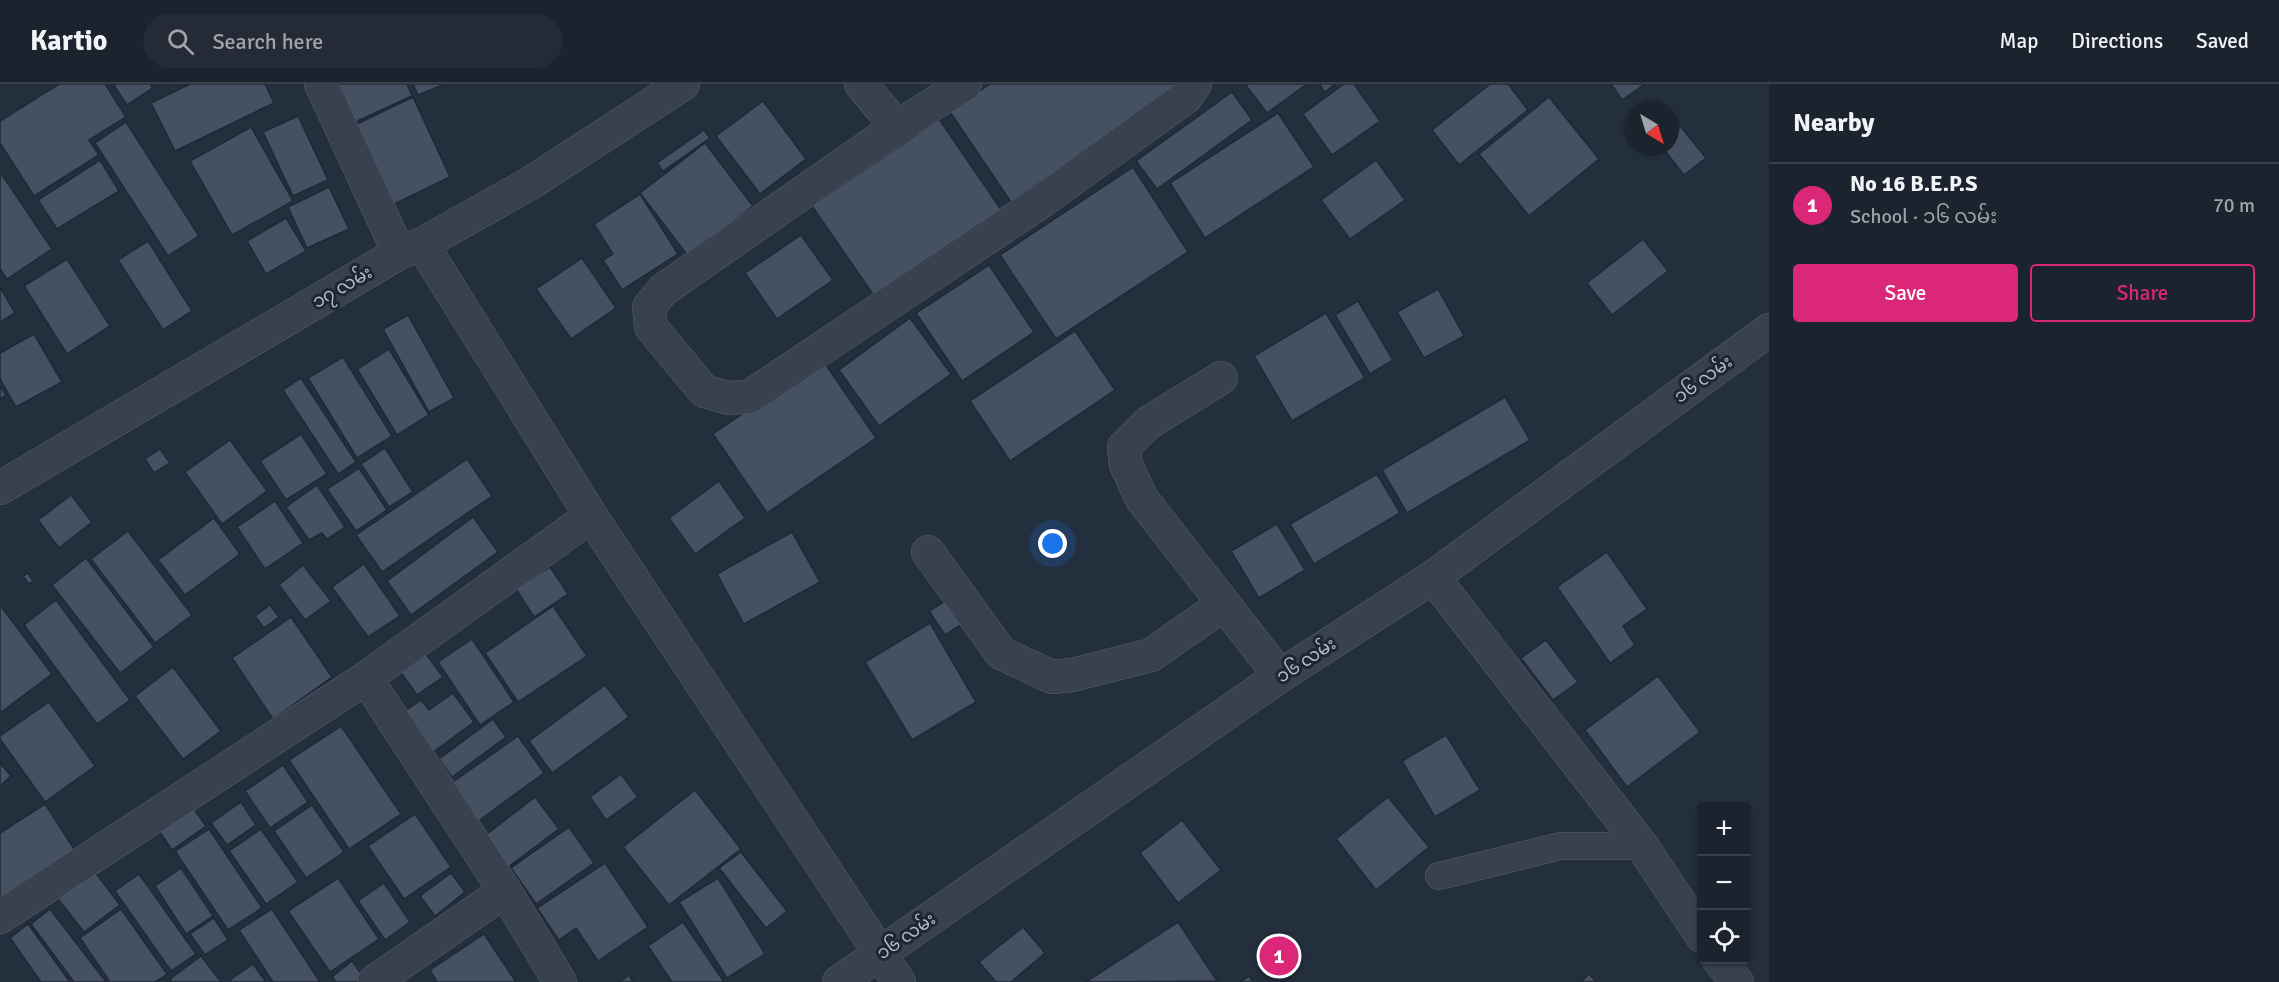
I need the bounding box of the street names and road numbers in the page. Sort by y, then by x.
street label: ၁၇ လမ်း [307,259,378,316]
street label: ၁၆ လမ်း [1668,349,1736,408]
street label: ၁၆ လမ်း [1271,631,1340,687]
street label: ၁၆ လမ်း [871,906,940,964]

